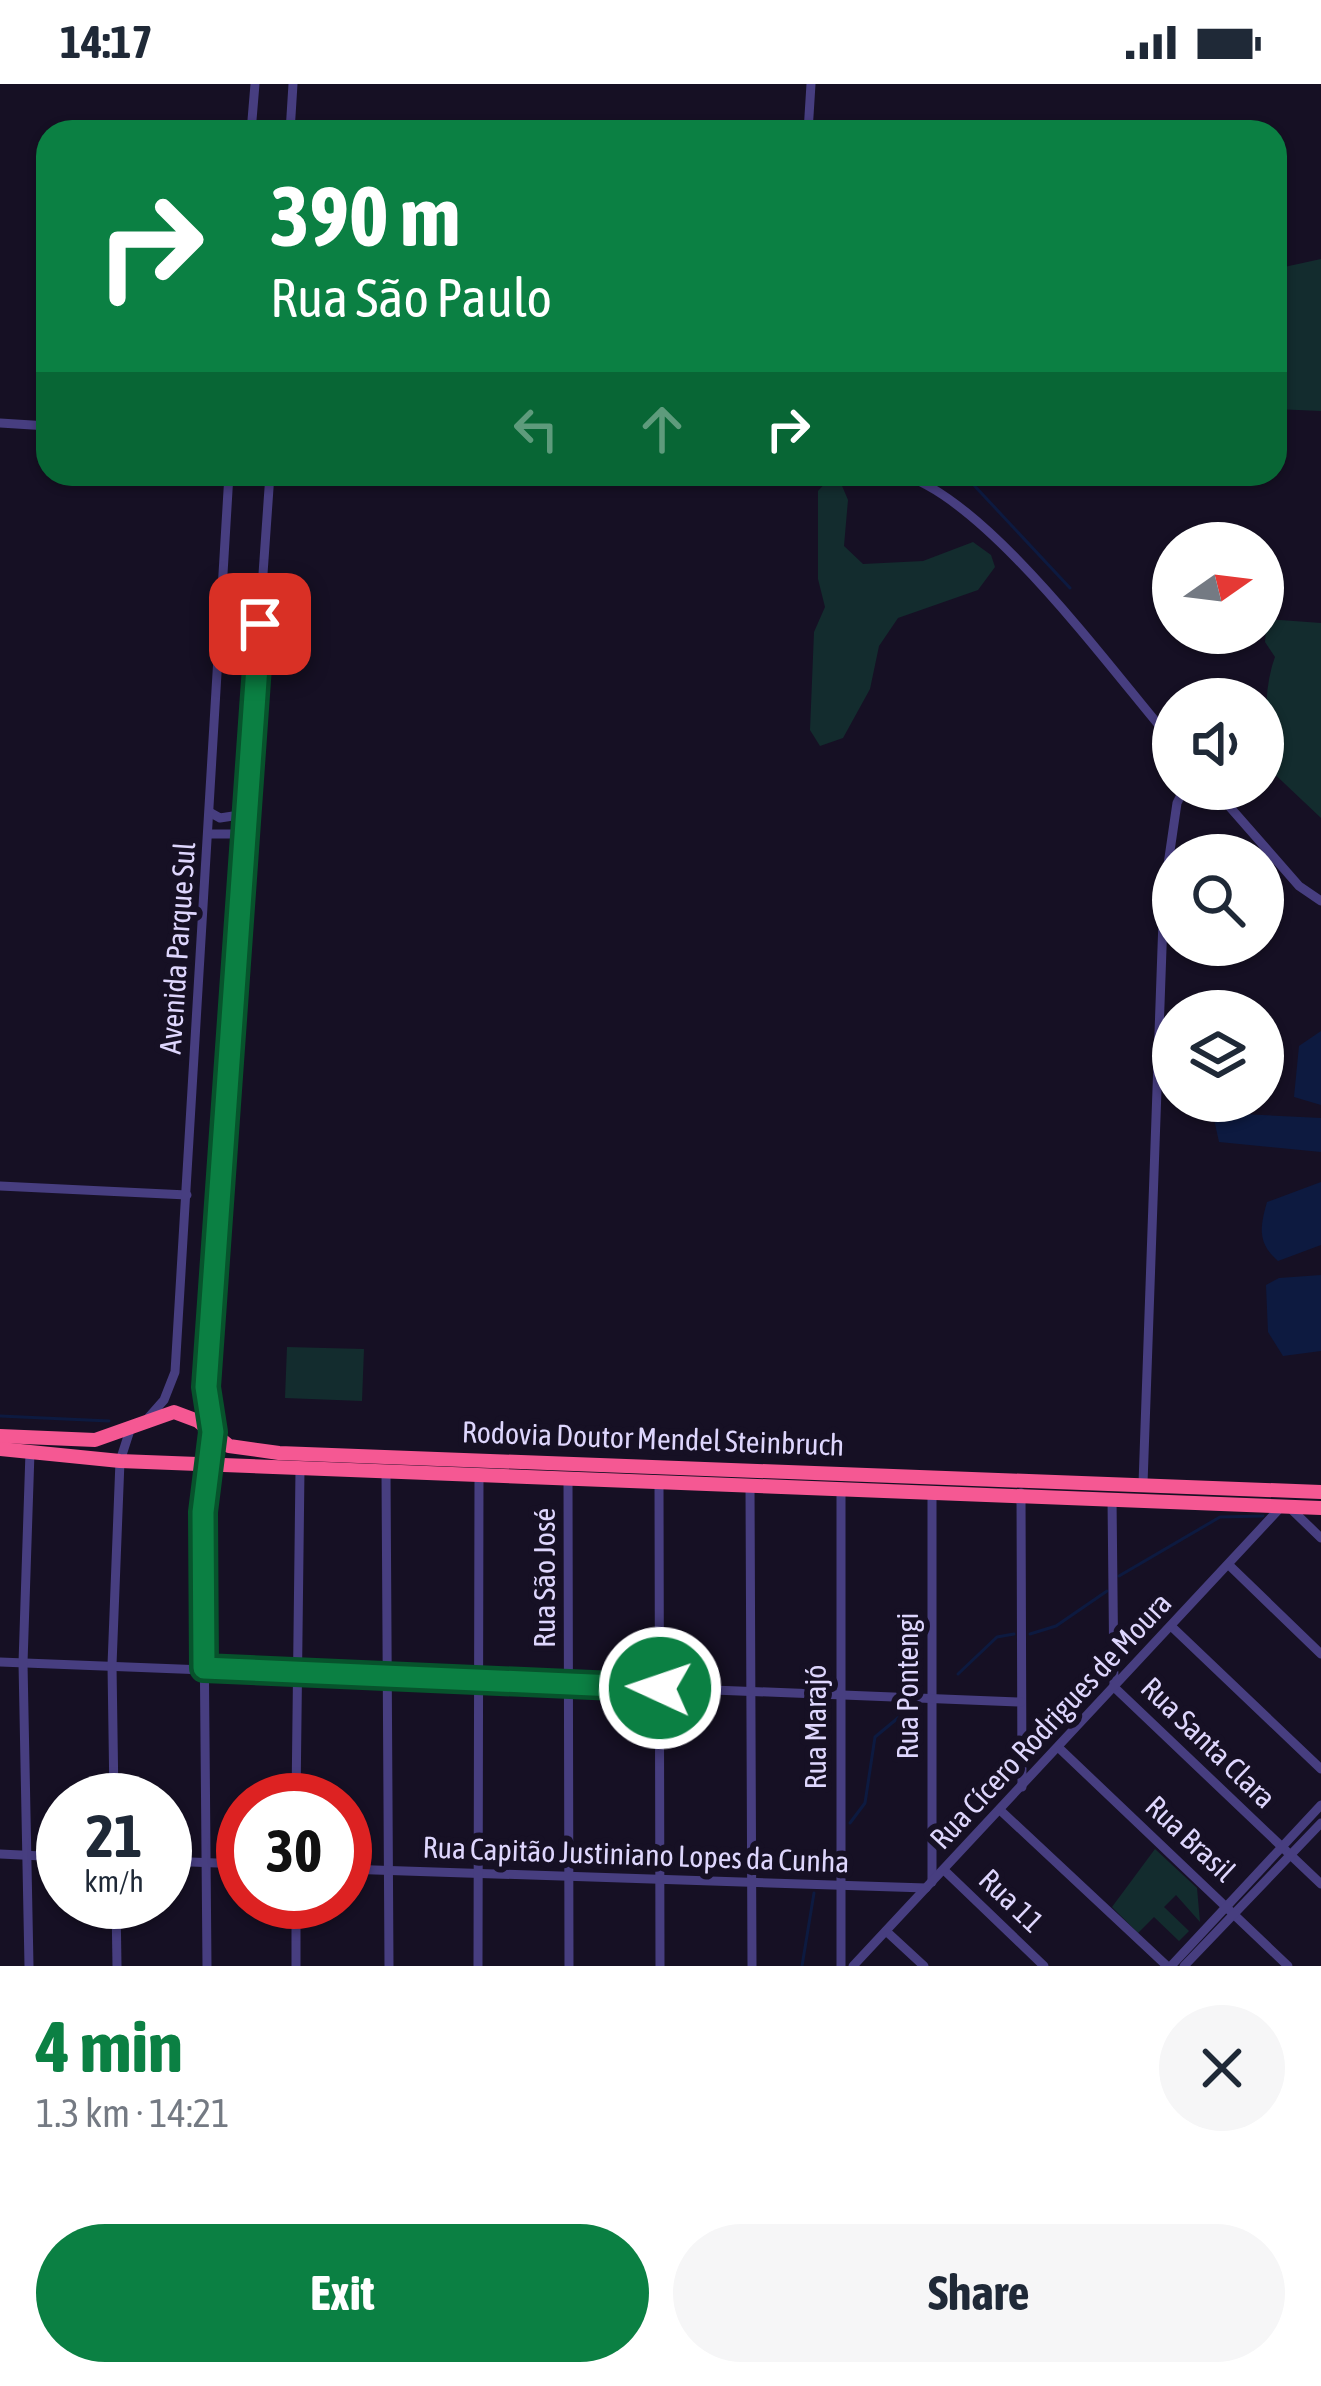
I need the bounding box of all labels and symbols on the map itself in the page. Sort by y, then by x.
north arrow [1152,522,1284,654]
pin [209,573,311,675]
street label: Avenida Parque Sul [153,841,201,1055]
street label: Rodovia Doutor Mendel Steinbruch [461,1414,845,1462]
street label: Rua São José [527,1508,561,1648]
street label: Rua Cícero Rodrigues de Moura [923,1585,1178,1855]
street label: Rua Pontengi [890,1613,924,1759]
position arrow [597,1625,723,1751]
street label: Rua Marajó [798,1665,832,1789]
street label: Rua Santa Clara [1135,1670,1283,1815]
speed limit sign: 30 [216,1773,372,1929]
street label: Rua Brasil [1139,1789,1242,1888]
street label: Rua Capitão Justiniano Lopes da Cunha [422,1830,850,1878]
street label: Rua 11 [973,1862,1051,1939]

